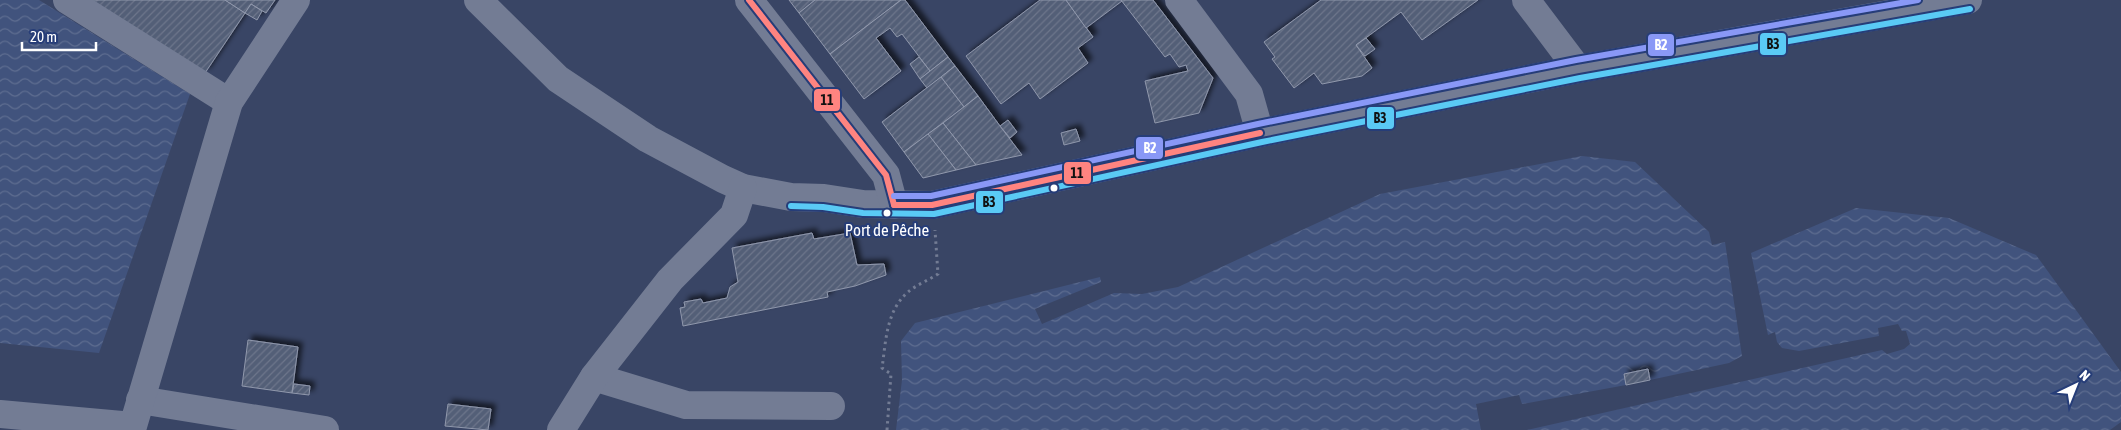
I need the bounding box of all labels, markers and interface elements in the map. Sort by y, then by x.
scale bar [22,20,96,52]
text: 20 m [30,28,57,45]
line badge: B3 [1759,32,1787,56]
line badge: B2 [1647,33,1675,57]
text: B3 [1766,36,1780,52]
text: B2 [1654,37,1668,53]
line badge: 11 [813,88,841,112]
text: 11 [820,92,834,108]
line badge: B3 [1366,106,1395,130]
text: B3 [1373,110,1387,126]
line badge: B2 [1135,136,1164,160]
text: B2 [1143,140,1157,156]
line badge: 11 [1063,161,1092,185]
text: 11 [1070,165,1084,181]
unlabelled marker [1049,183,1059,193]
line badge: B3 [975,190,1004,214]
text: B3 [982,194,996,210]
marker: Port de Pêche [882,208,892,218]
place label: Port de Pêche [845,220,929,240]
north arrow [2051,360,2101,410]
text: N [2076,367,2093,384]

